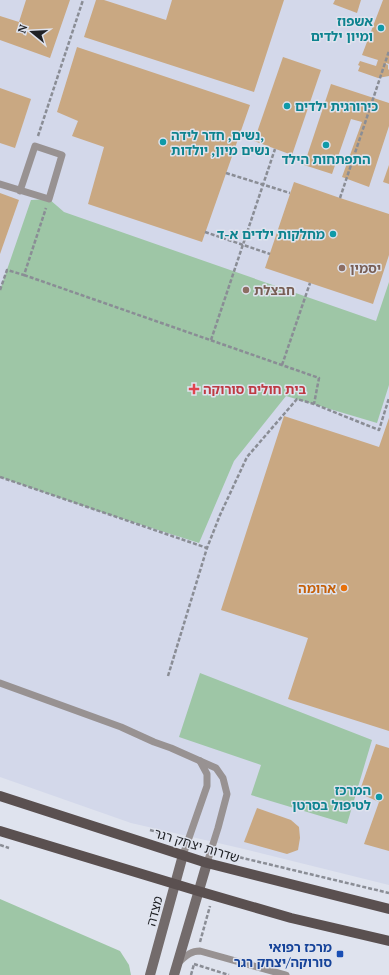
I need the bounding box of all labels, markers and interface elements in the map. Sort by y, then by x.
north arrow [12,12,52,52]
place label: אשפוז ומיון ילדים [311,12,373,45]
text: N [15,22,31,35]
marker: אשפוז ומיון ילדים [376,23,386,33]
place label: כירורגית ילדים [295,97,378,115]
marker: כירורגית ילדים [282,101,292,111]
place label: נשים, חדר לידה, נשים מיון, יולדות [171,126,270,159]
marker: נשים, חדר לידה, נשים מיון, יולדות [158,137,168,147]
marker: התפתחות הילד [321,140,331,150]
place label: התפתחות הילד [281,150,371,168]
place label: מחלקות ילדים א-ד [217,225,325,243]
marker: מחלקות ילדים א-ד [328,229,338,239]
place label: יסמין [350,259,381,277]
marker: יסמין [337,263,347,273]
place label: חבצלת [254,281,295,299]
marker: חבצלת [241,285,251,295]
place label: בית חולים סורוקה [203,380,307,398]
marker: בית חולים סורוקה [188,383,200,395]
place label: ארומה [298,579,336,597]
marker: ארומה [339,583,349,593]
place label: המרכז לטיפול בסרטן [292,781,371,814]
marker: המרכז לטיפול בסרטן [374,792,384,802]
street label: שדרות יצחק רגר [152,823,242,867]
street label: מצדה [141,894,167,928]
place label: מרכז רפואי סורוקה/יצחק רגר [234,938,332,971]
marker: מרכז רפואי סורוקה/יצחק רגר [335,949,345,959]

